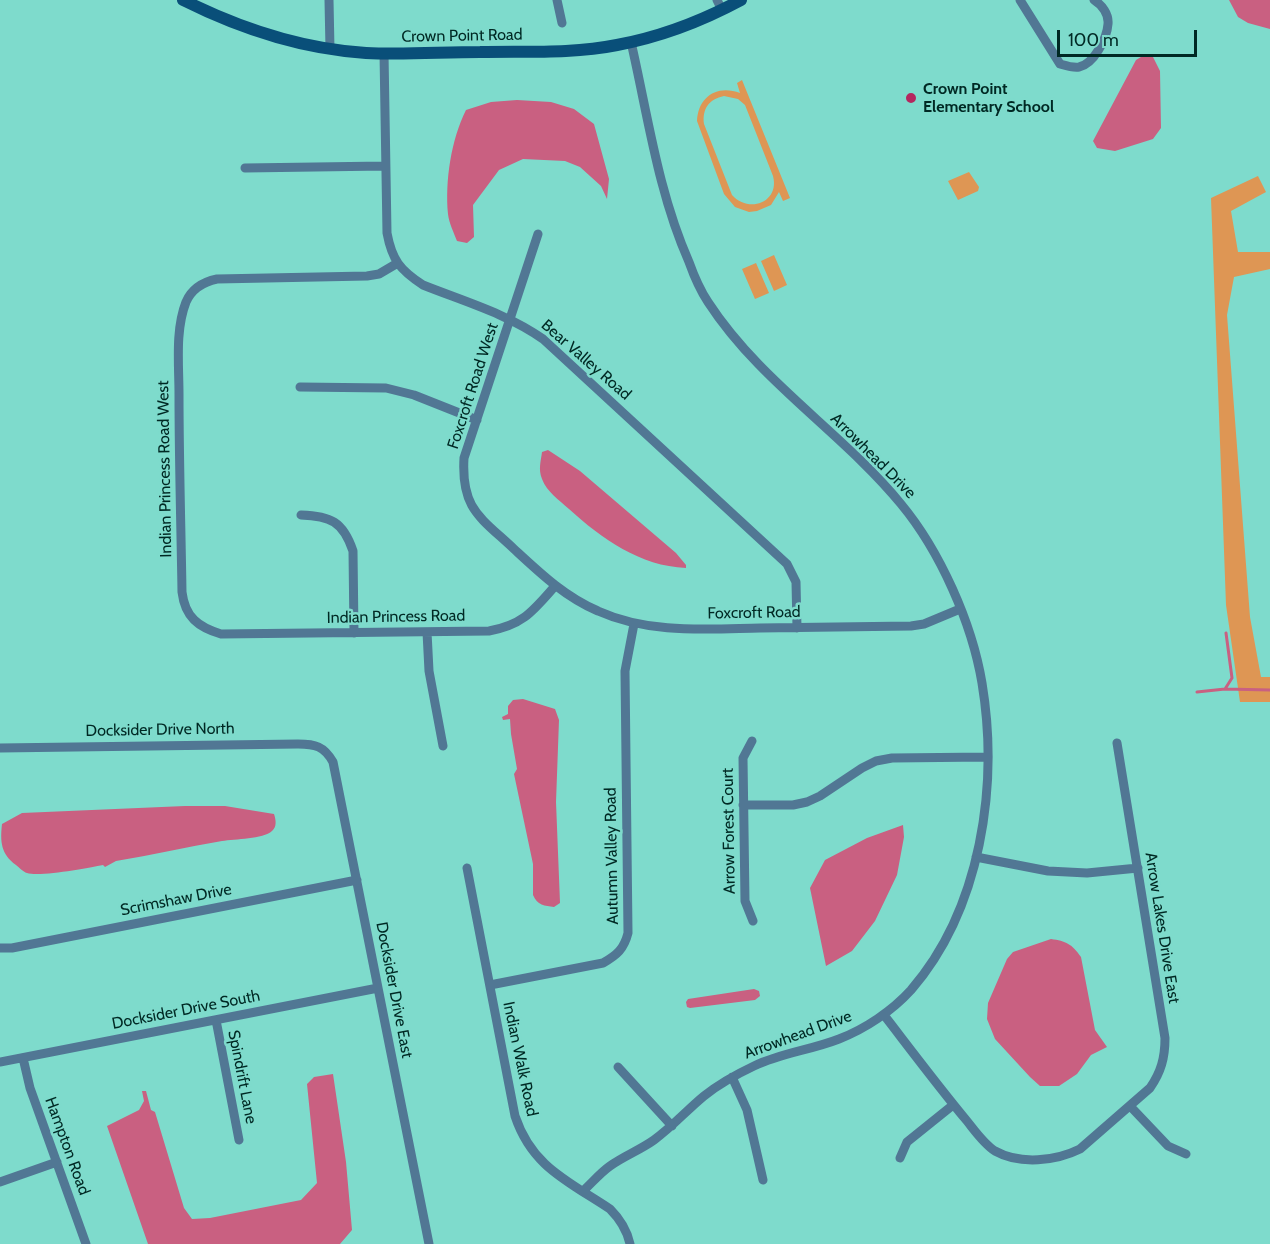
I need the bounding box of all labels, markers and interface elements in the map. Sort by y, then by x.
scale bar [1060,18,1200,56]
street label: Crown Point Road [401,25,523,47]
text: 100 m [1068,29,1119,51]
place label: Crown Point Elementary School [923,79,1054,117]
marker: Crown Point Elementary School [904,91,918,105]
street label: Bear Valley Road [537,316,635,404]
street label: Foxcroft Road West [444,320,502,452]
street label: Indian Princess Road West [154,380,176,558]
street label: Arrowhead Drive [826,409,920,503]
street label: Foxcroft Road [707,603,801,623]
street label: Indian Princess Road [326,606,466,628]
street label: Docksider Drive North [85,719,235,741]
street label: Arrow Forest Court [718,768,740,894]
street label: Autumn Valley Road [601,787,623,925]
street label: Arrow Lakes Drive East [1141,851,1183,1005]
street label: Scrimshaw Drive [119,880,233,920]
street label: Docksider Drive East [371,920,417,1060]
street label: Docksider Drive South [110,986,262,1034]
street label: Indian Walk Road [498,1000,542,1118]
street label: Arrowhead Drive [742,1007,854,1063]
street label: Spindrift Lane [224,1029,260,1125]
street label: Hampton Road [40,1094,94,1198]

